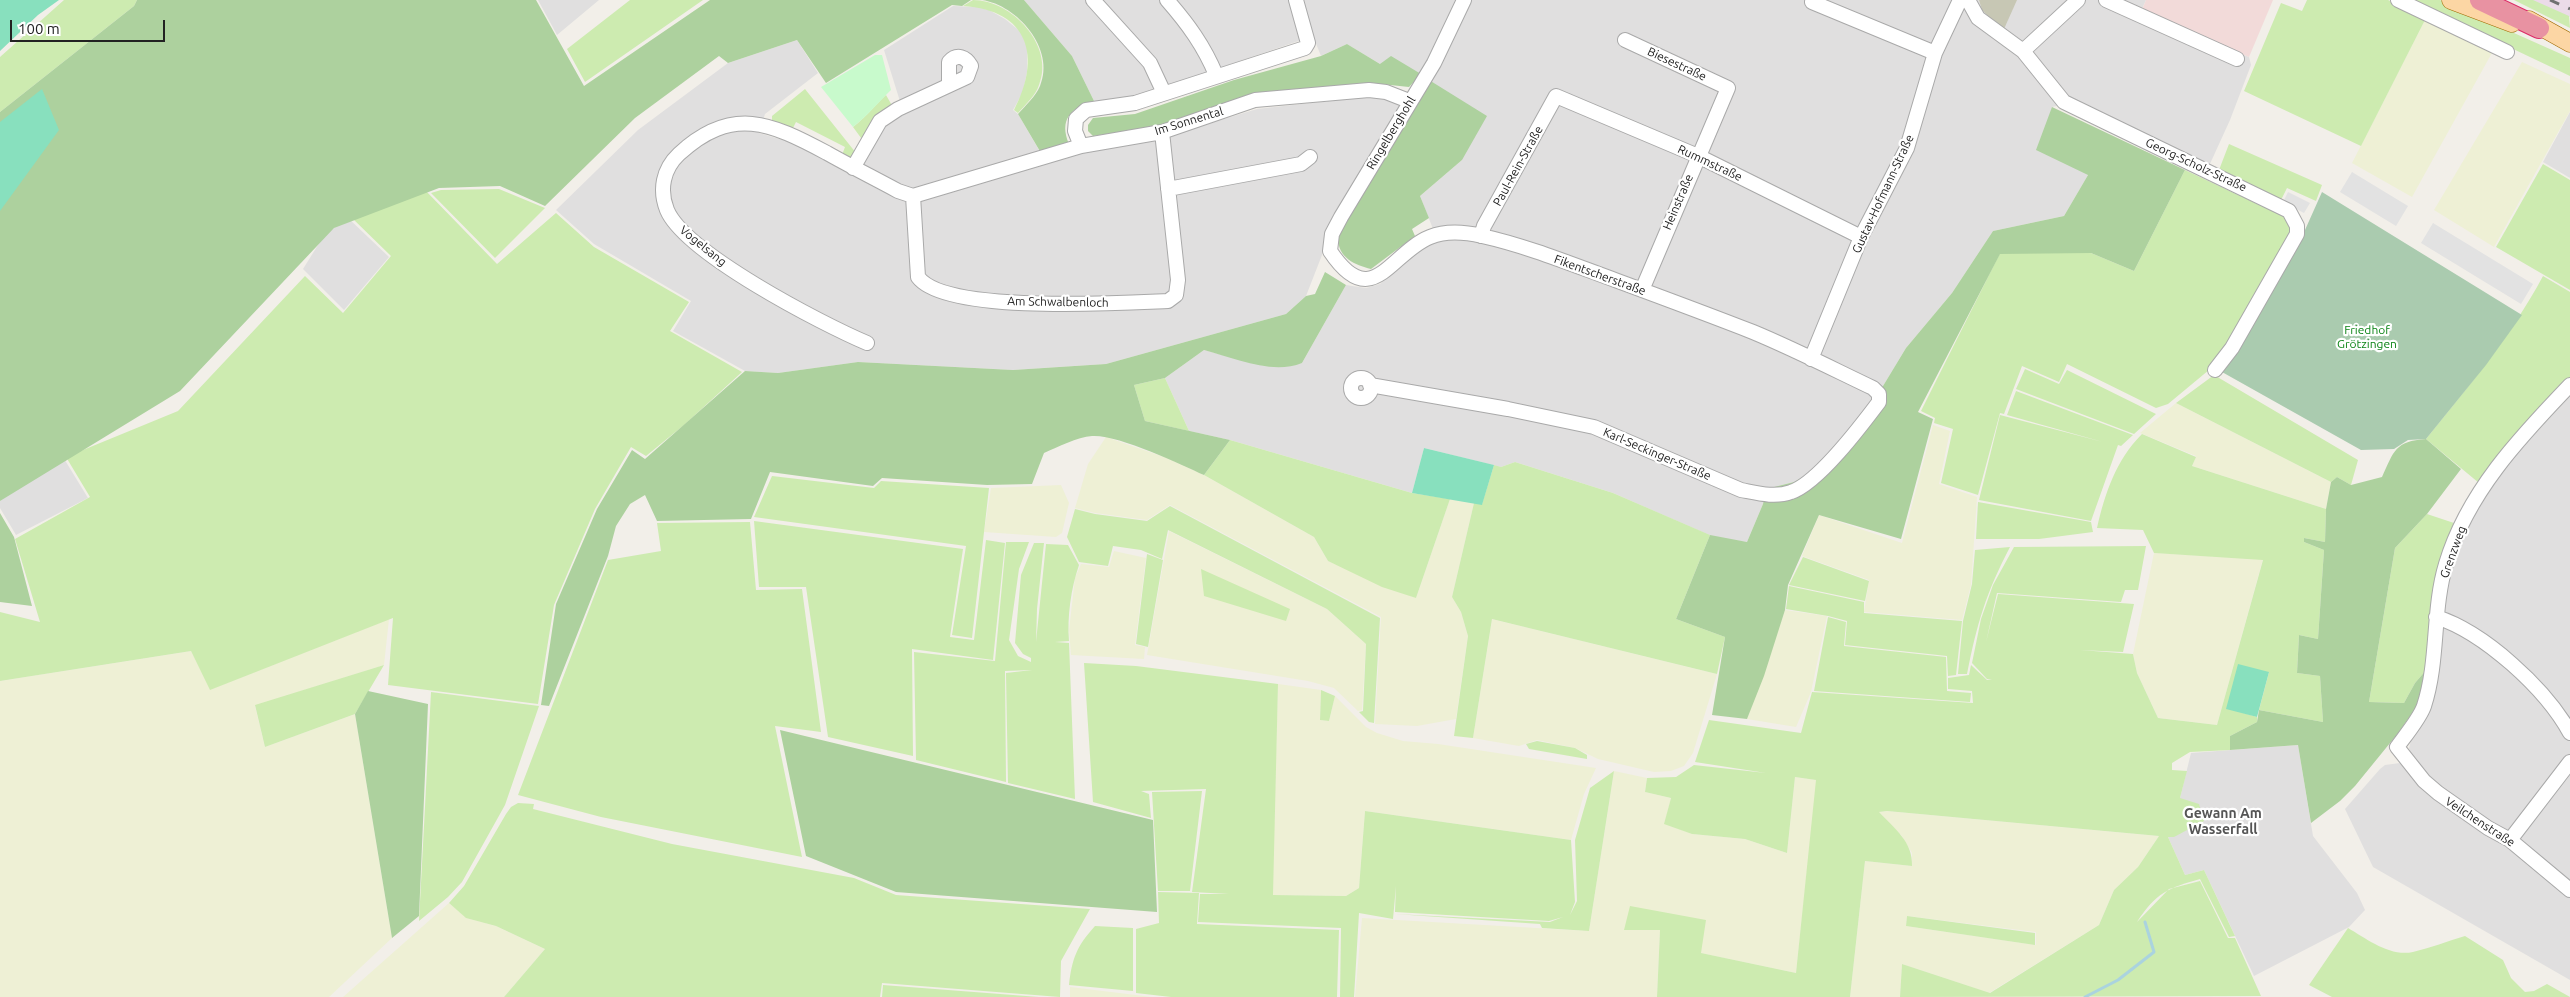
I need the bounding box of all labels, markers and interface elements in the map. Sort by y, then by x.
scale bar [12,10,168,42]
text: 100 m [18,20,60,37]
street label: Biesestraße [1645,44,1709,84]
street label: Ringelberghohl [1363,94,1419,172]
street label: Im Sonnental [1153,104,1225,138]
street label: Paul-Rein-Straße [1490,123,1546,209]
street label: Gustav-Hofmann-Straße [1849,132,1917,256]
street label: Georg-Scholz-Straße [2143,135,2249,195]
street label: Rummstraße [1675,142,1745,184]
street label: Heinstraße [1660,172,1696,232]
street label: Vogelsang [677,223,729,269]
street label: Fikentscherstraße [1552,252,1648,298]
street label: Am Schwalbenloch [1007,294,1109,310]
park label: Friedhof Grötzingen [2337,323,2397,351]
street label: Karl-Seckinger-Straße [1601,425,1713,483]
street label: Grenzweg [2437,524,2469,580]
street label: Veilchenstraße [2442,794,2518,850]
district label: Gewann Am Wasserfall [2184,805,2262,838]

